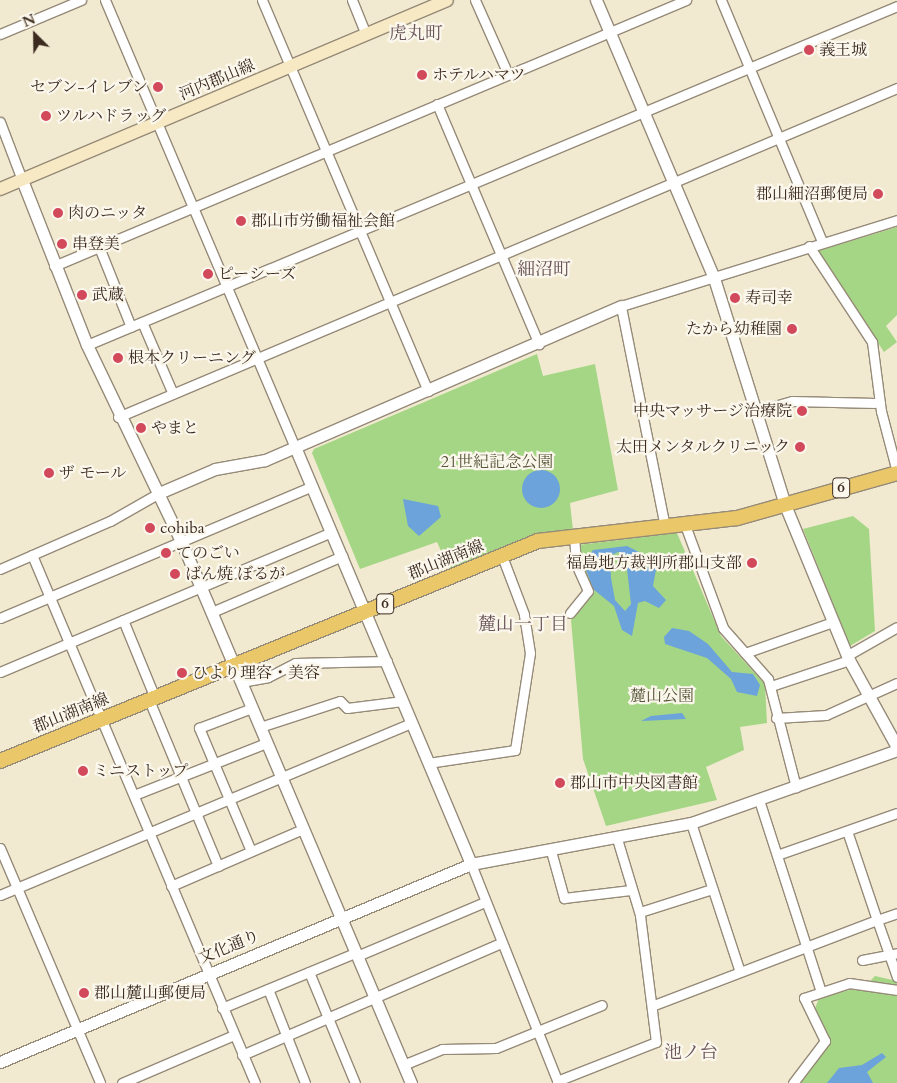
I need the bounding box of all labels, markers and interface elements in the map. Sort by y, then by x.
north arrow [10,10,60,60]
text: N [20,10,38,32]
district label: 虎丸町 [389,23,443,45]
place label: 義王城 [819,40,867,60]
marker: 義王城 [803,44,815,56]
street label: 河内郡山線 [176,56,258,104]
place label: ホテルハマツ [432,65,528,85]
marker: ホテルハマツ [416,69,428,81]
place label: セブン-イレブン [29,77,148,97]
marker: セブン-イレブン [152,81,164,93]
place label: ツルハドラッグ [56,106,168,126]
marker: ツルハドラッグ [40,110,52,122]
place label: 郡山細沼郵便局 [756,184,868,204]
marker: 郡山細沼郵便局 [872,188,884,200]
place label: 肉のニッタ [68,203,148,223]
marker: 肉のニッタ [52,207,64,219]
place label: 郡山市労働福祉会館 [251,211,395,231]
marker: 郡山市労働福祉会館 [235,215,247,227]
place label: 串登美 [72,234,120,254]
marker: 串登美 [56,238,68,250]
district label: 細沼町 [517,259,571,281]
place label: ピーシーズ [218,264,297,284]
marker: ピーシーズ [202,268,214,280]
place label: 武蔵 [92,285,124,305]
place label: 寿司幸 [745,288,793,308]
marker: 武蔵 [76,289,88,301]
marker: 寿司幸 [729,292,741,304]
place label: たから幼稚園 [686,319,782,339]
marker: たから幼稚園 [786,323,798,335]
place label: 根本クリーニング [128,348,256,368]
marker: 根本クリーニング [112,352,124,364]
place label: 中央マッサージ治療院 [632,401,792,421]
marker: 中央マッサージ治療院 [796,405,808,417]
place label: やまと [151,418,199,438]
marker: やまと [135,422,147,434]
place label: 太田メンタルクリニック [614,437,790,457]
marker: 太田メンタルクリニック [794,441,806,453]
park label: 21世紀記念公園 [441,452,553,472]
place label: ザ モール [59,463,127,483]
marker: ザ モール [43,467,55,479]
road number: 6 [831,476,851,500]
place label: cohiba [160,518,205,538]
marker: cohiba [144,522,156,534]
street label: 郡山湖南線 [405,536,487,584]
place label: てのごい [176,543,240,563]
marker: てのごい [160,547,172,559]
place label: 福島地方裁判所郡山支部 [566,553,742,573]
marker: 福島地方裁判所郡山支部 [746,557,758,569]
place label: ばん焼 ぼるが [185,564,285,584]
marker: ばん焼 ぼるが [169,568,181,580]
road number: 6 [375,592,395,616]
district label: 麓山一丁目 [478,614,568,636]
place label: ひより理容・美容 [192,663,320,683]
marker: ひより理容・美容 [176,667,188,679]
park label: 麓山公園 [630,686,694,706]
street label: 郡山湖南線 [30,689,112,737]
place label: ミニストップ [93,761,189,781]
marker: ミニストップ [77,765,89,777]
place label: 郡山市中央図書館 [570,773,698,793]
marker: 郡山市中央図書館 [554,777,566,789]
street label: 文化通り [196,926,262,968]
place label: 郡山麓山郵便局 [94,983,206,1003]
marker: 郡山麓山郵便局 [78,987,90,999]
district label: 池ノ台 [664,1042,718,1064]

